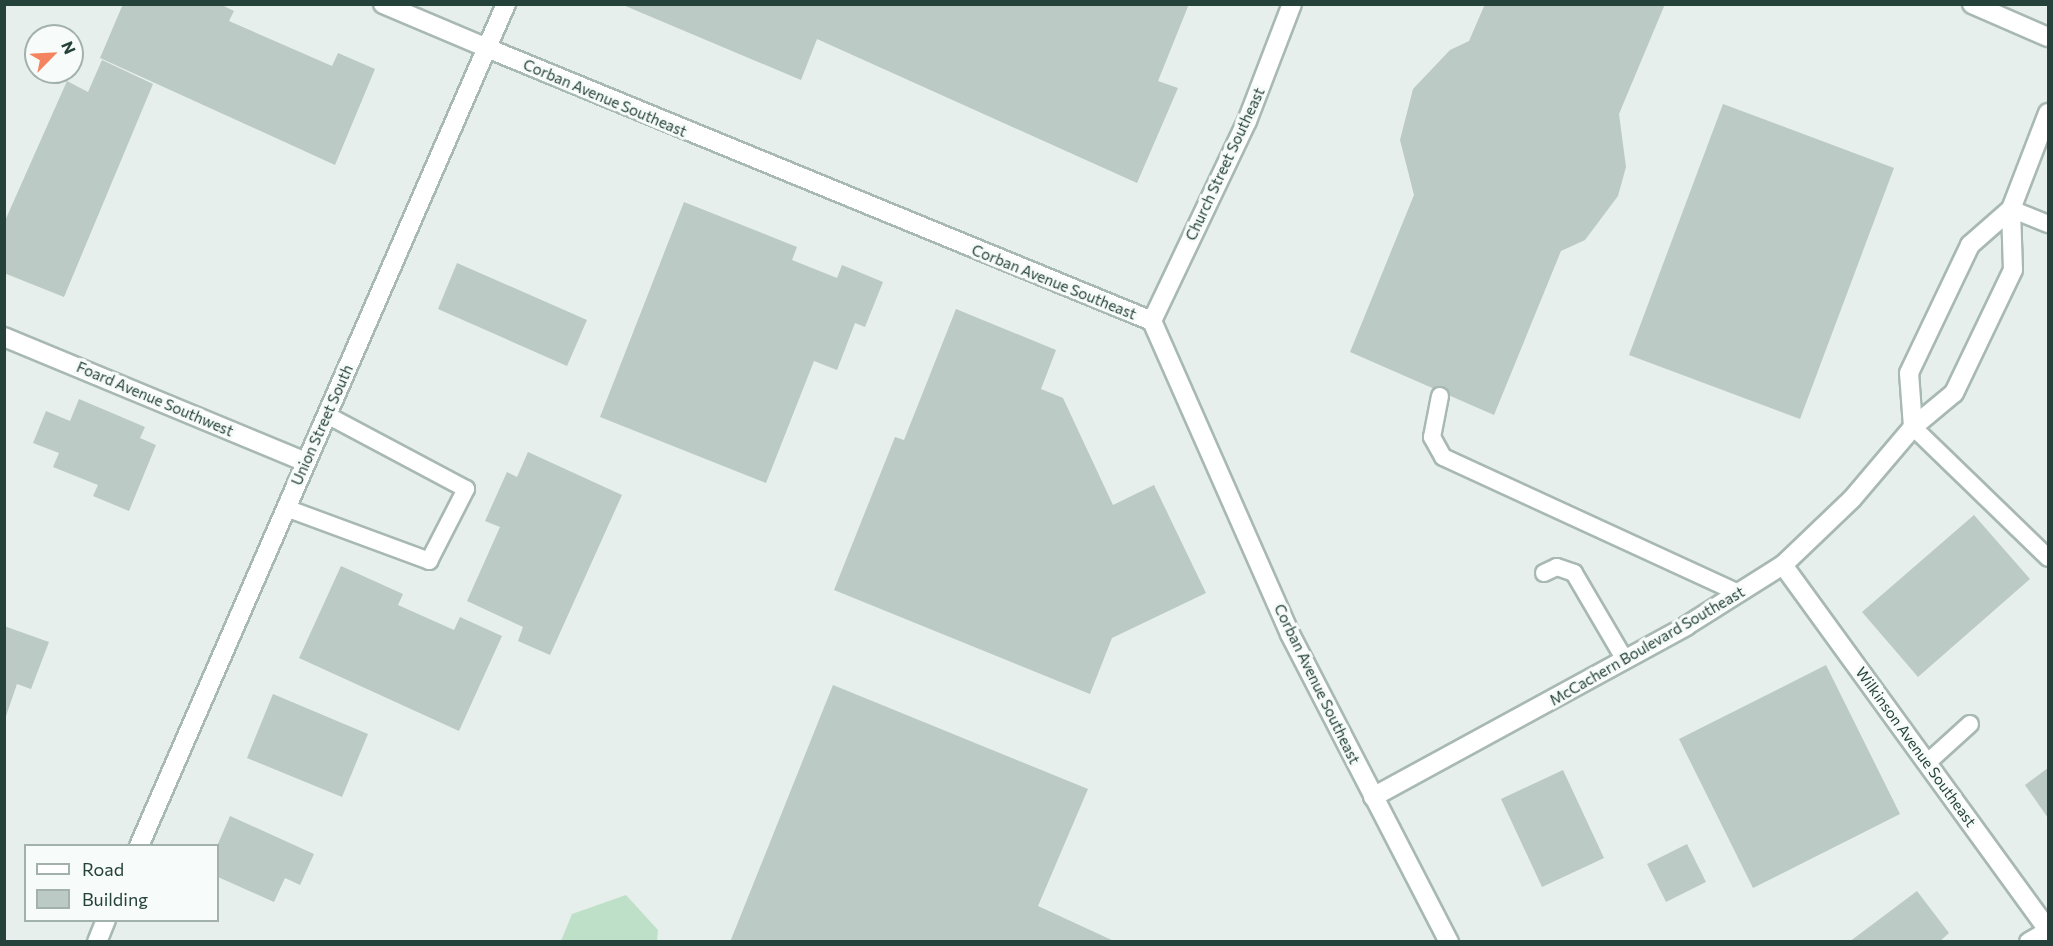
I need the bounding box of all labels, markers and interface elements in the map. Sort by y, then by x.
north arrow [24,24,84,84]
text: N [58,38,80,57]
street label: Corban Avenue Southeast [521,55,689,141]
street label: Church Street Southeast [1182,85,1268,243]
street label: Corban Avenue Southeast [969,241,1139,323]
street label: Foard Avenue Southwest [74,358,236,440]
street label: Union Street South [287,362,357,488]
street label: McCachern Boulevard Southeast [1546,583,1748,709]
street label: Corban Avenue Southeast [1270,601,1364,767]
street label: Wilkinson Avenue Southeast [1852,664,1980,830]
legend [24,844,219,922]
text: Road [82,858,124,880]
text: Building [82,888,148,910]

